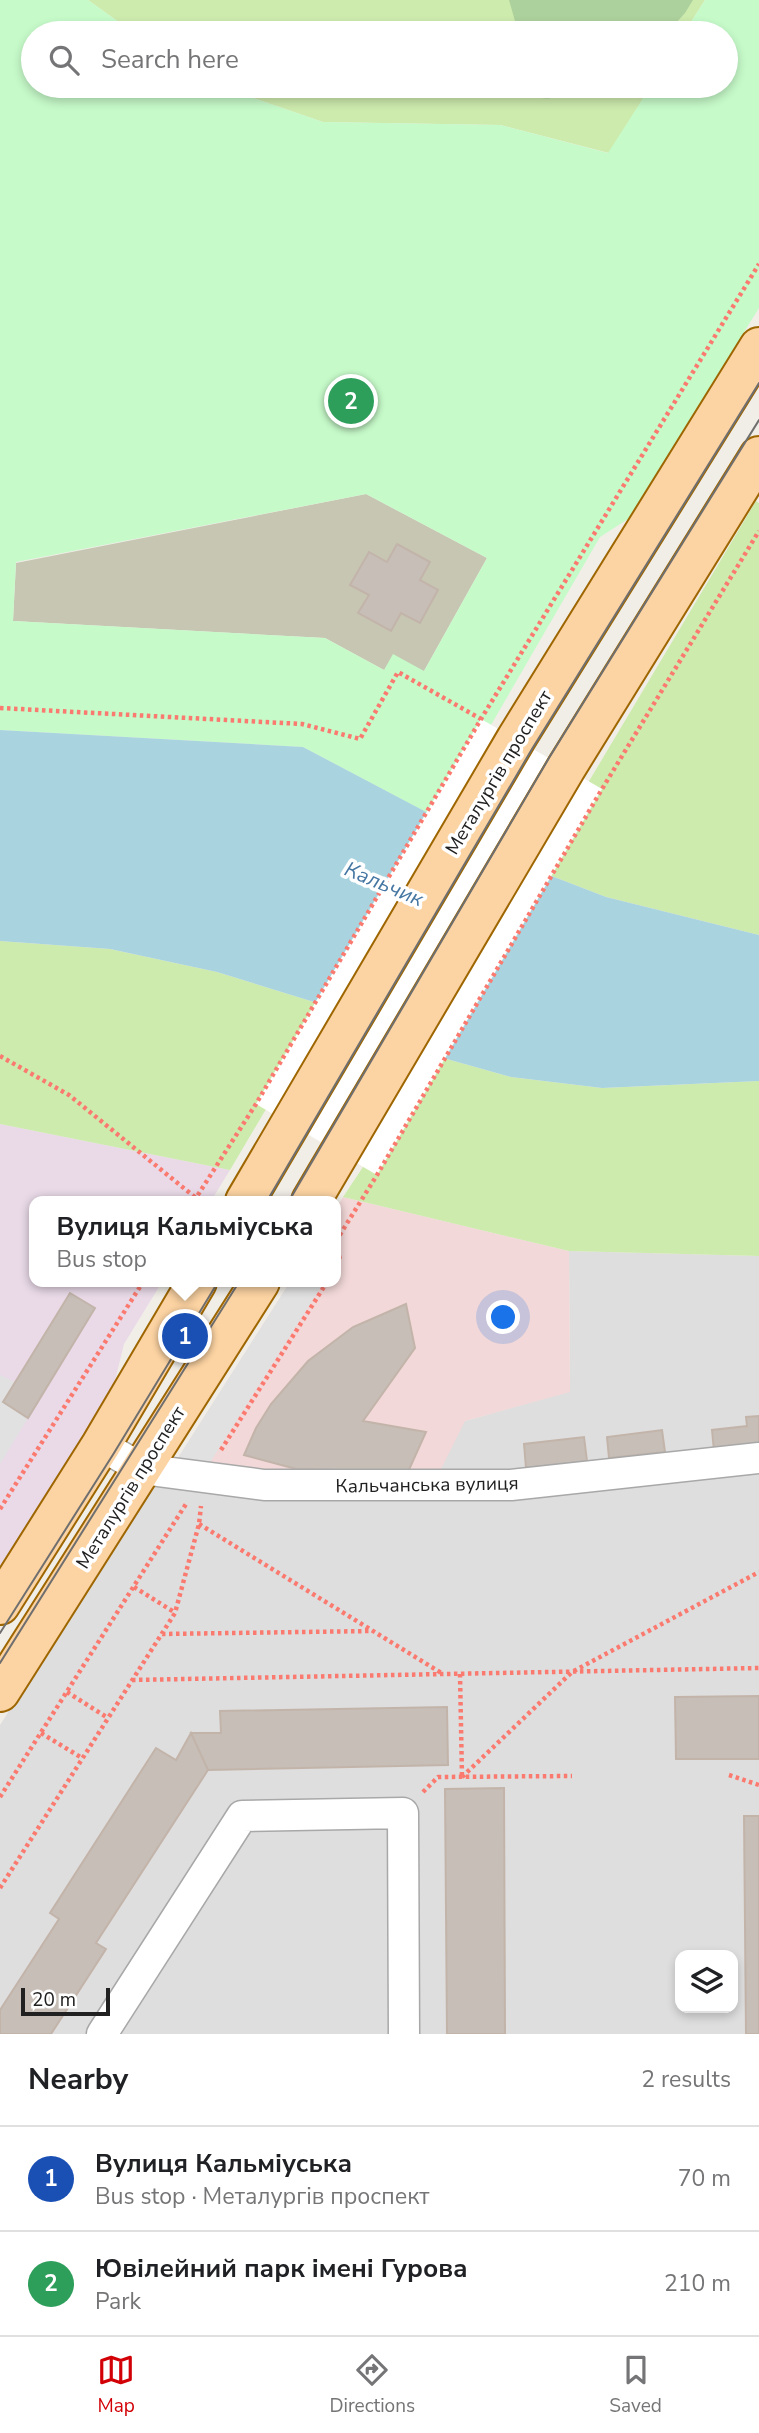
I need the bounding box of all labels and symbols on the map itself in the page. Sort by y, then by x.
pin: 2 [328,375,374,427]
street label: Металургів проспект [439,685,559,860]
water label: Кальчик [340,855,429,913]
your location [486,1300,520,1334]
pin: 1 [162,1310,208,1362]
street label: Металургів проспект [70,1401,192,1574]
street label: Кальчанська вулиця [335,1470,519,1500]
scale bar [21,1985,110,2017]

